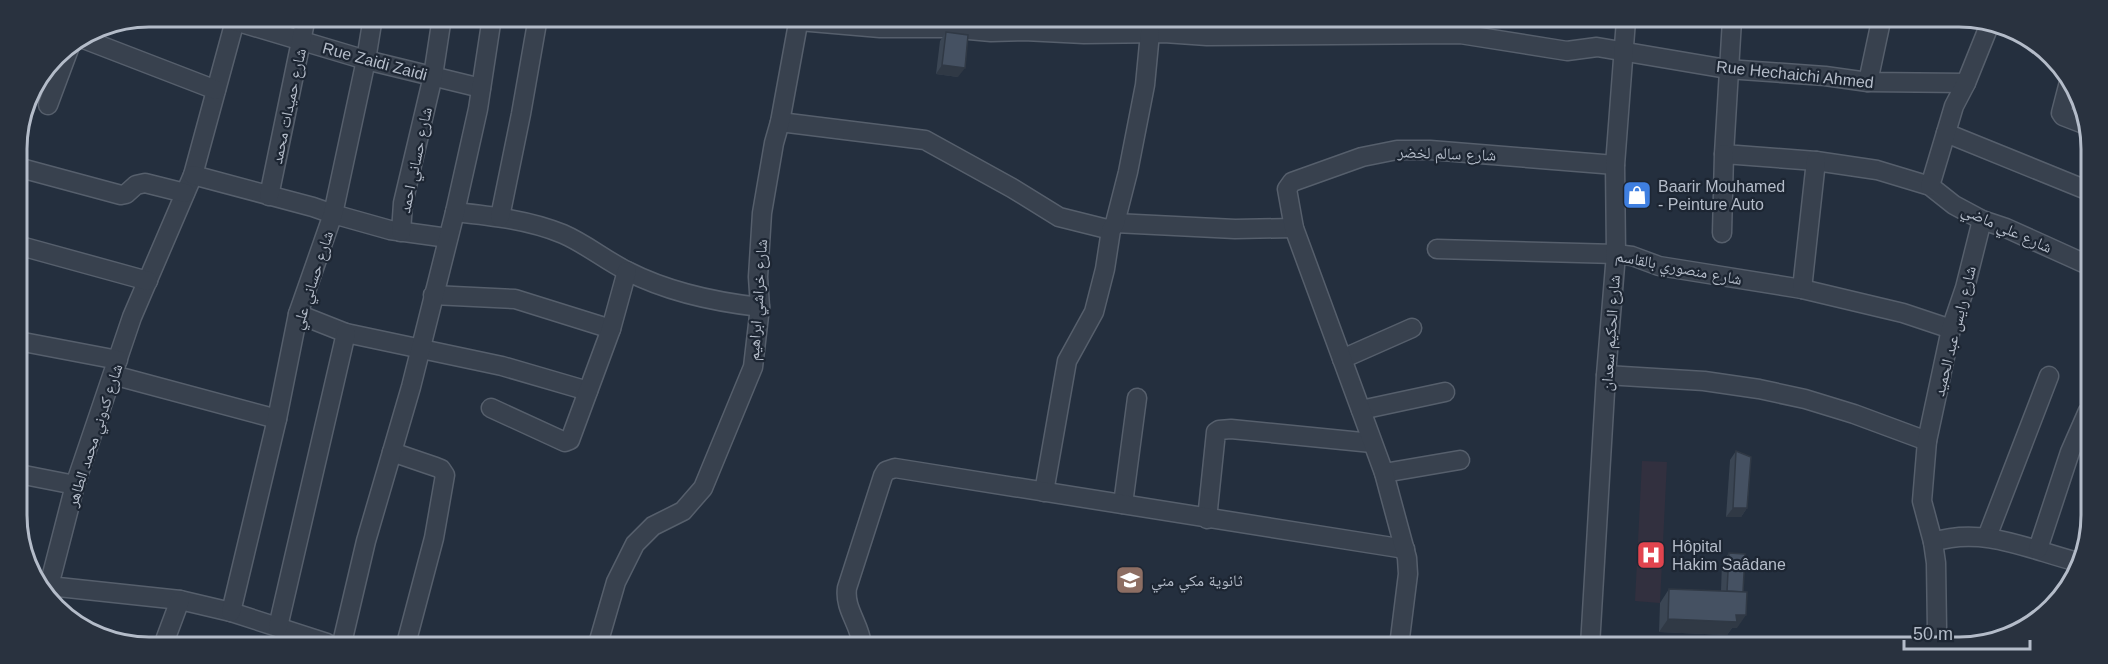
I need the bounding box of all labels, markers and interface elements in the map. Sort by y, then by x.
street label: Rue Zaidi Zaidi [321,39,429,84]
street label: شارع حميدات محمد [268,47,311,166]
street label: Rue Hechaichi Ahmed [1715,58,1875,91]
street label: شارع حساني احمد [396,106,439,215]
street label: شارع سالم لخضر [1396,143,1497,166]
place label: Baarir Mouhamed - Peinture Auto [1658,178,1785,213]
shop icon: Baarir Mouhamed - Peinture Auto [1621,179,1653,211]
street label: شارع علي ماضي [1957,201,2055,260]
street label: شارع حساني علي [289,229,340,333]
street label: شارع خراشي ابراهيم [745,239,774,362]
street label: شارع منصوري بالقاسم [1614,247,1744,292]
street label: شارع رايس عبد الحميد [1930,264,1981,398]
street label: شارع الحكيم سعدان [1598,274,1625,392]
street label: شارع كدوني محمد الطاهر [63,362,129,511]
place label: Hôpital Hakim Saâdane [1672,538,1786,573]
hospital icon: Hôpital Hakim Saâdane [1635,539,1667,571]
school or university icon: ثانوية مكي مني [1114,564,1146,596]
place label: ثانوية مكي مني [1151,572,1243,593]
scale bar [1904,613,2030,651]
text: 50 m [1913,624,1953,644]

